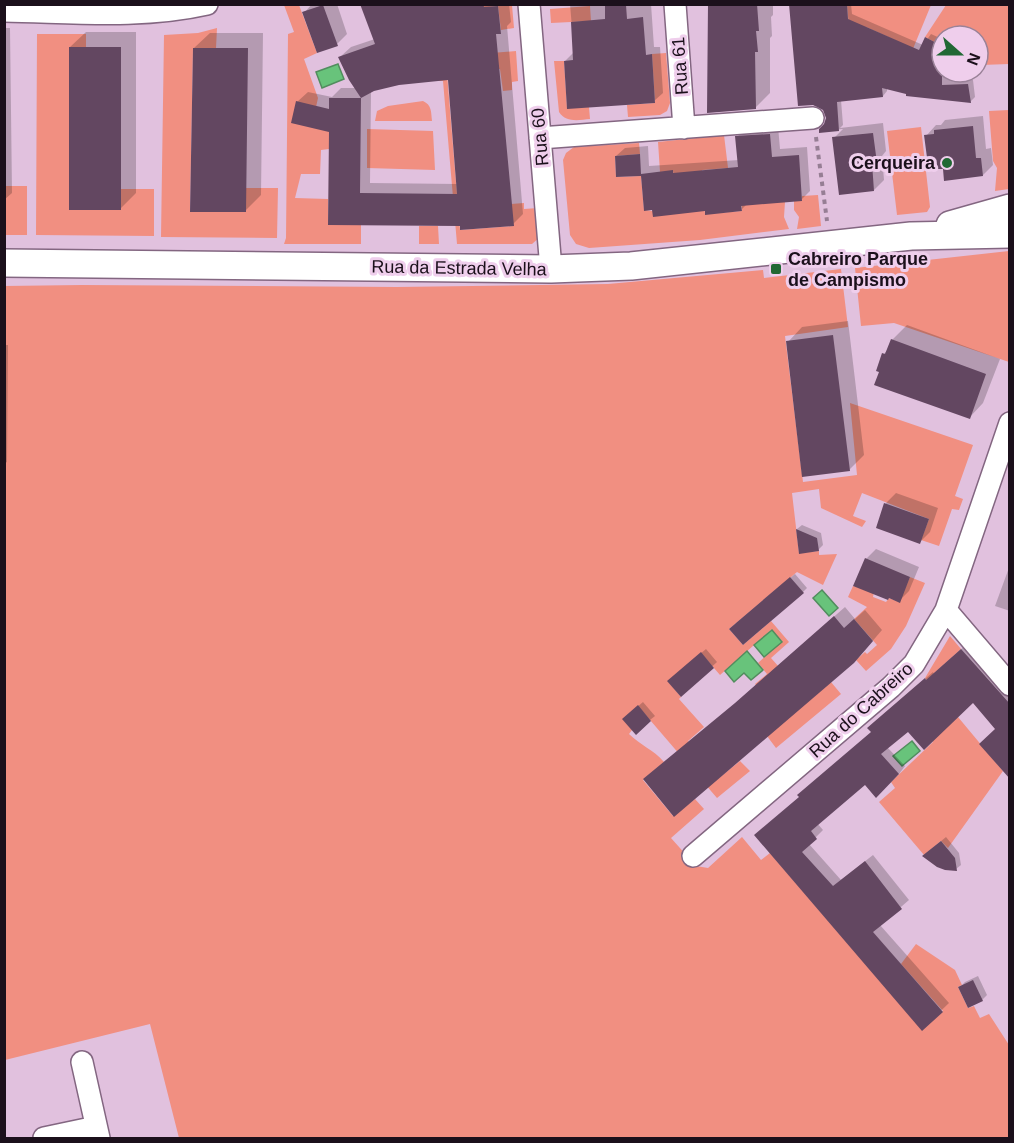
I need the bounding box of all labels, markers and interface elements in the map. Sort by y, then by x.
north arrow [930,24,990,84]
street label: Rua 61 [668,36,692,96]
text: N [964,51,984,68]
street label: Rua 60 [528,107,552,167]
place label: Cerqueira [851,153,936,173]
marker: Cerqueira [940,156,954,170]
place label: Cabreiro Parque de Campismo [788,249,928,290]
street label: Rua da Estrada Velha [371,256,548,280]
marker: Cabreiro Parque de Campismo [769,262,783,276]
street label: Rua do Cabreiro [805,658,917,762]

